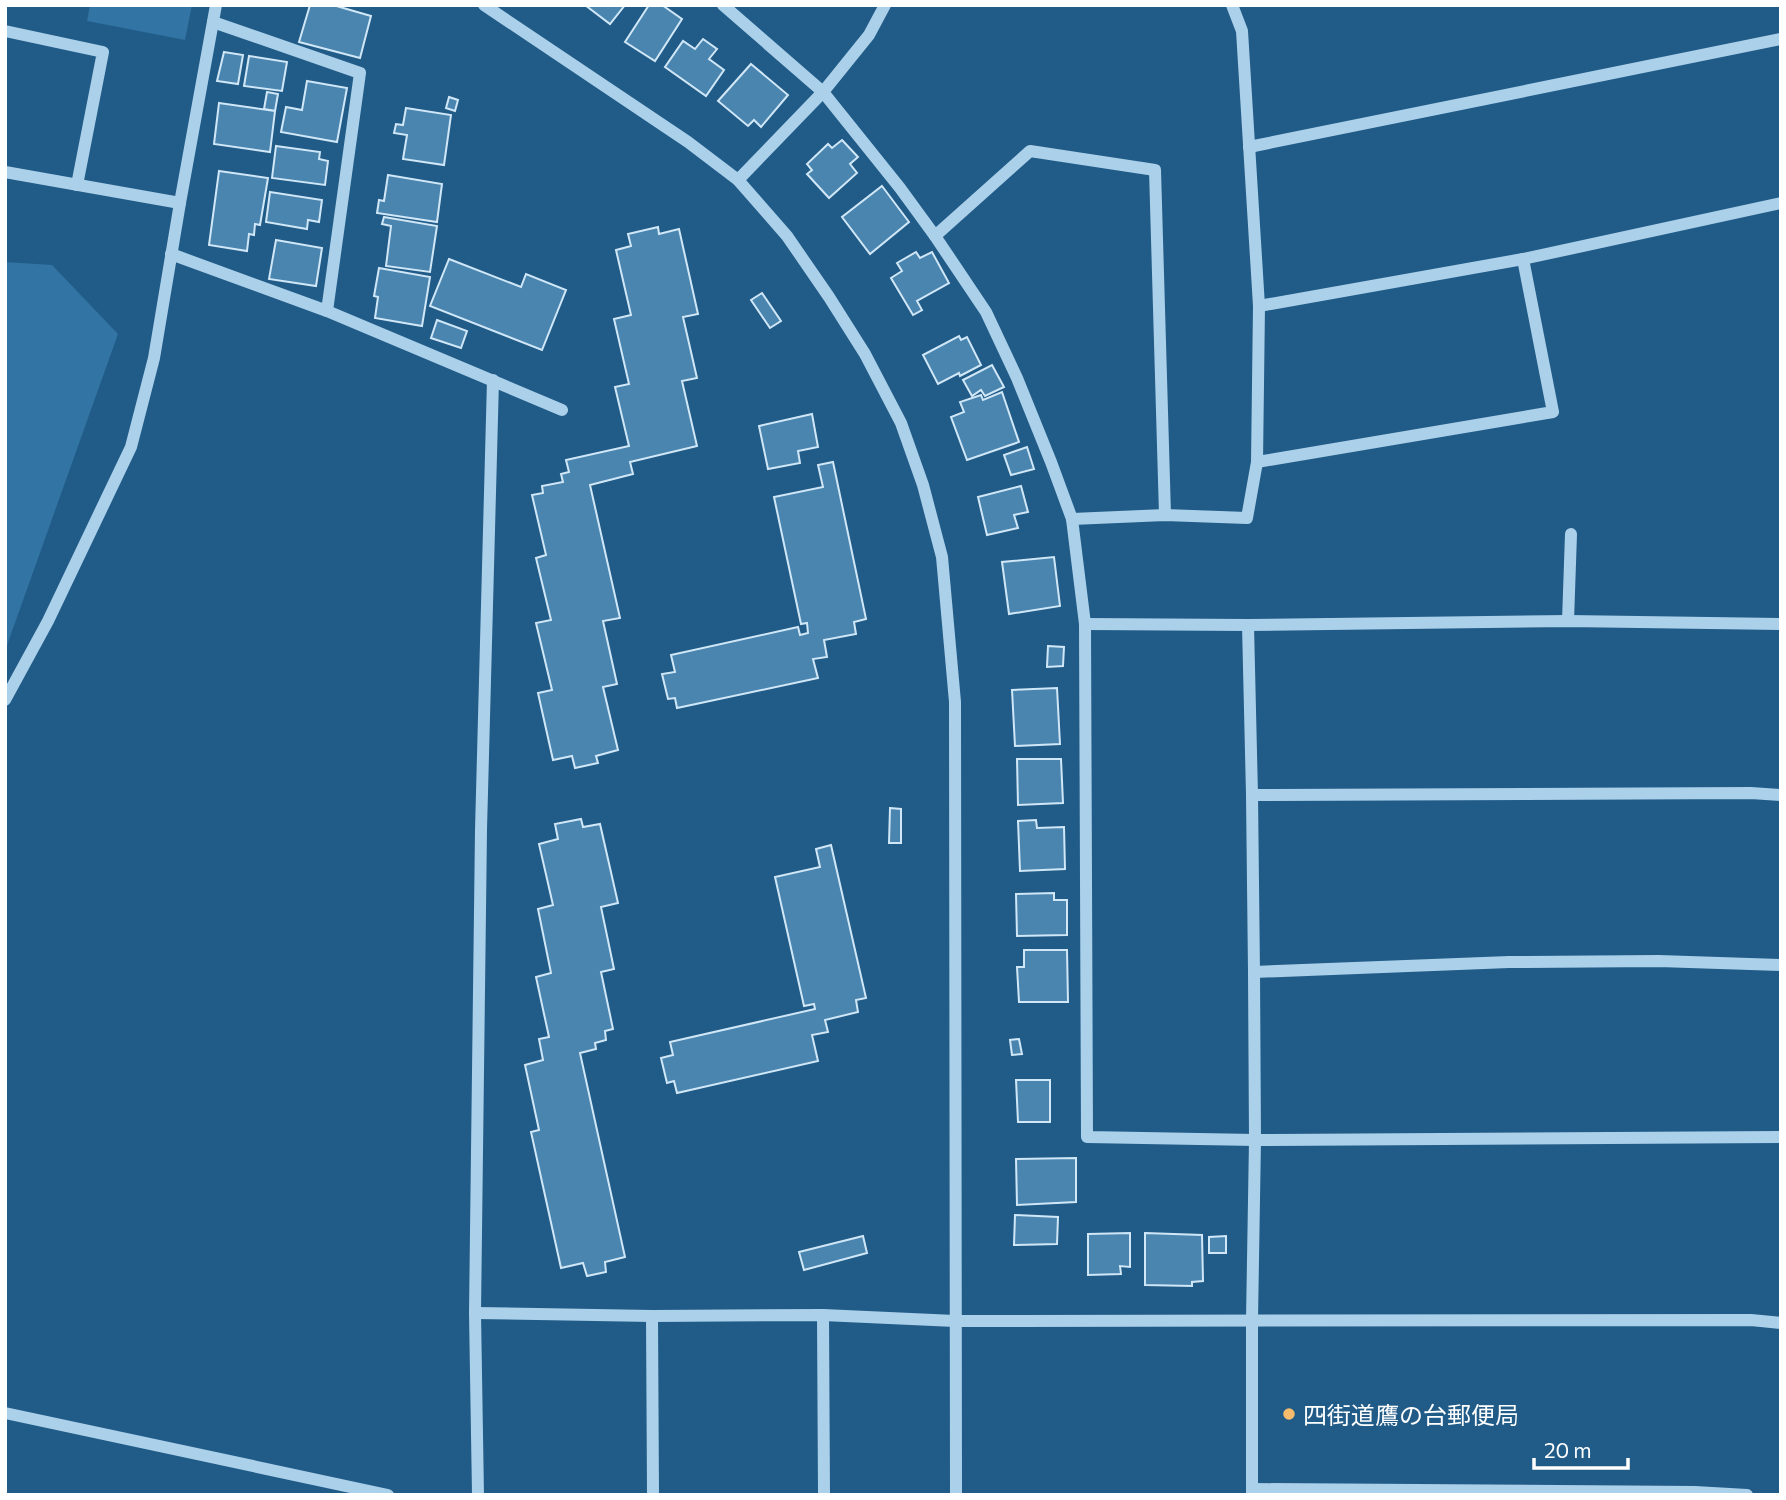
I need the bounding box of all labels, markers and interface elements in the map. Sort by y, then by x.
place label: 四街道鷹の台郵便局 [1303,1400,1519,1429]
marker: 四街道鷹の台郵便局 [1281,1406,1297,1422]
scale bar [1534,1426,1628,1470]
text: 20 m [1544,1437,1592,1462]

